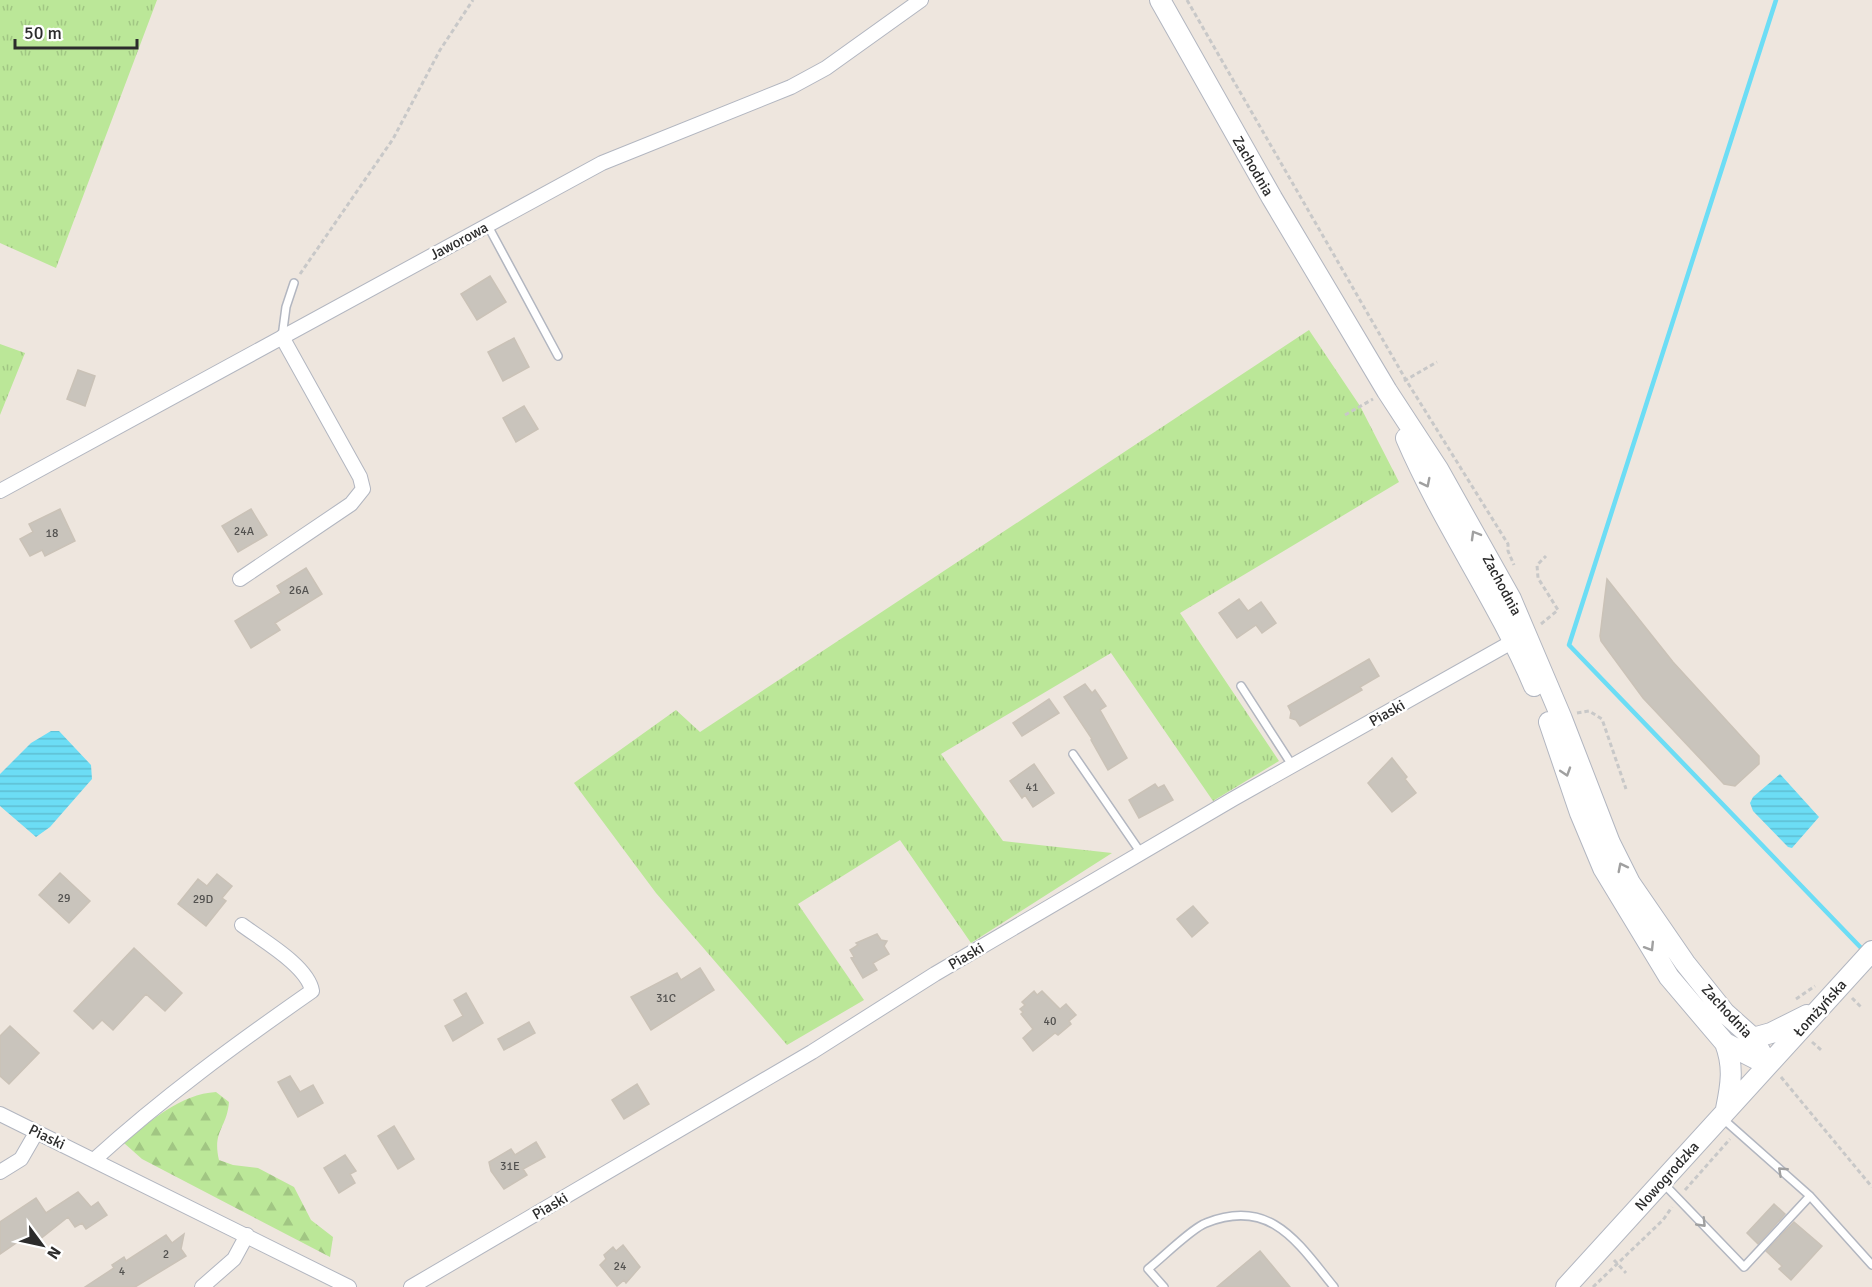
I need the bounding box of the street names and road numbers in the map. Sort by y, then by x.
street label: Zachodnia [1229,133,1277,199]
street label: Jaworowa [427,218,491,264]
street label: Zachodnia [1478,551,1526,619]
street label: Piaski [1366,696,1408,730]
street label: Piaski [945,939,987,973]
street label: Łomżyńska [1790,976,1850,1040]
street label: Zachodnia [1698,981,1756,1041]
street label: Piaski [26,1121,68,1153]
street label: Nowogrodzka [1631,1138,1703,1214]
street label: Piaski [529,1189,571,1223]

